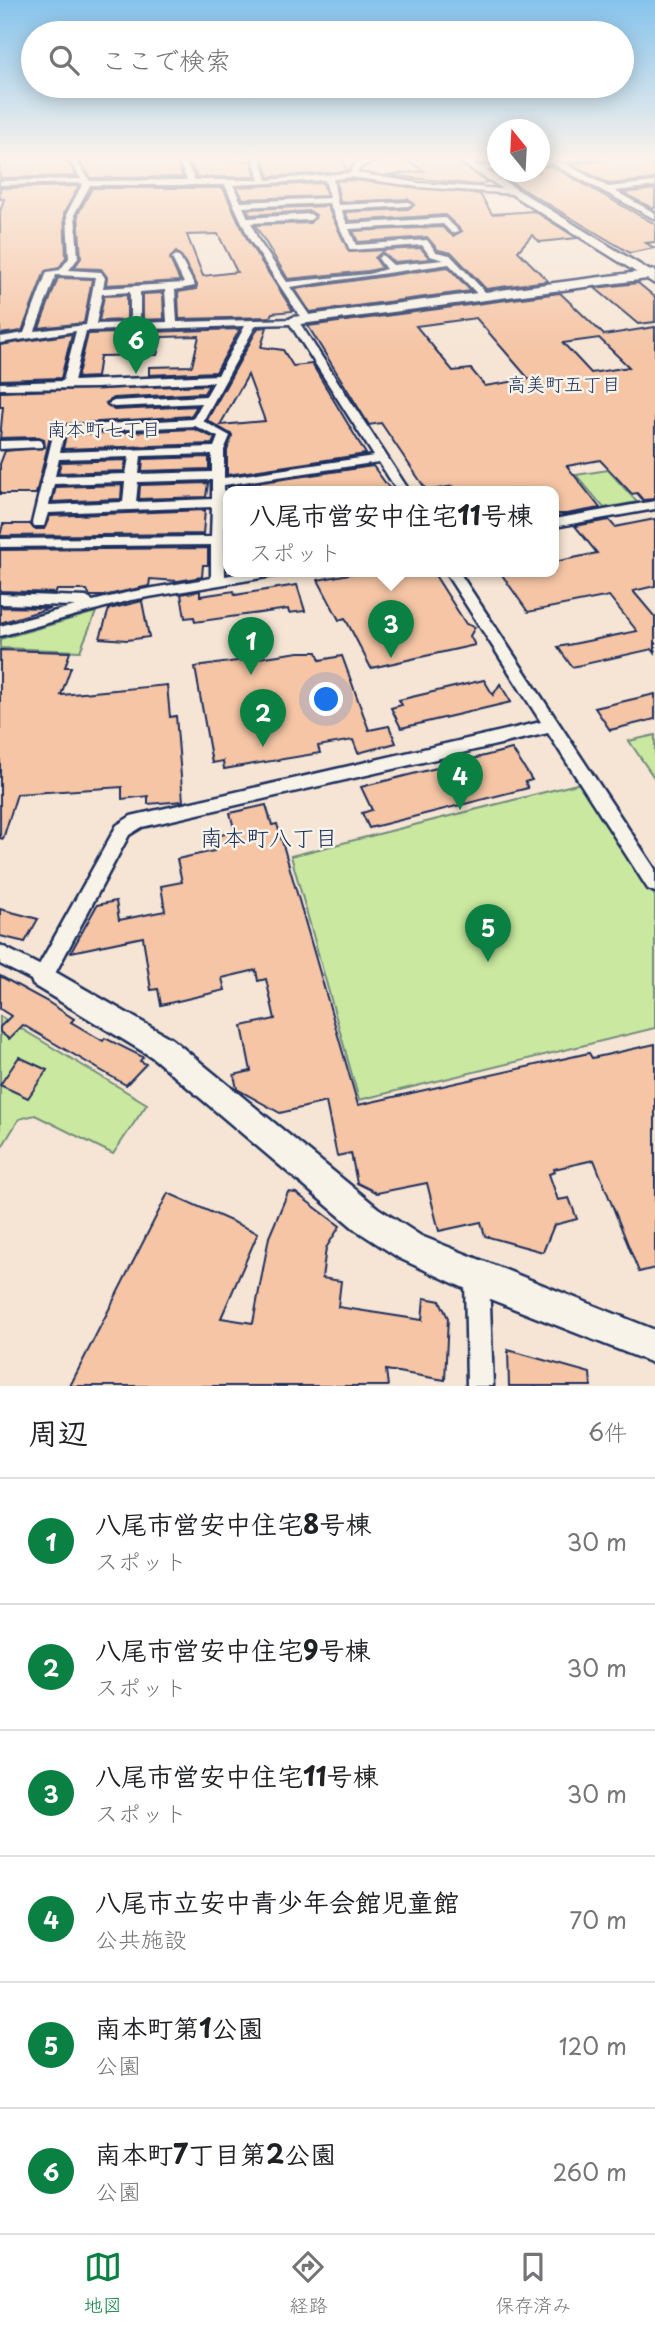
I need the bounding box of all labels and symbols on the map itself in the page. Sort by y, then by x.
north arrow [487,119,550,182]
pin: 6 [113,316,159,374]
district label: 高美町五丁目 [507,369,621,397]
district label: 南本町七丁目 [47,414,161,442]
pin: 3 [368,600,414,658]
pin: 1 [228,617,274,675]
your location [309,682,343,716]
pin: 2 [240,689,286,747]
pin: 4 [437,752,483,810]
district label: 南本町八丁目 [200,819,338,854]
pin: 5 [465,904,511,962]

